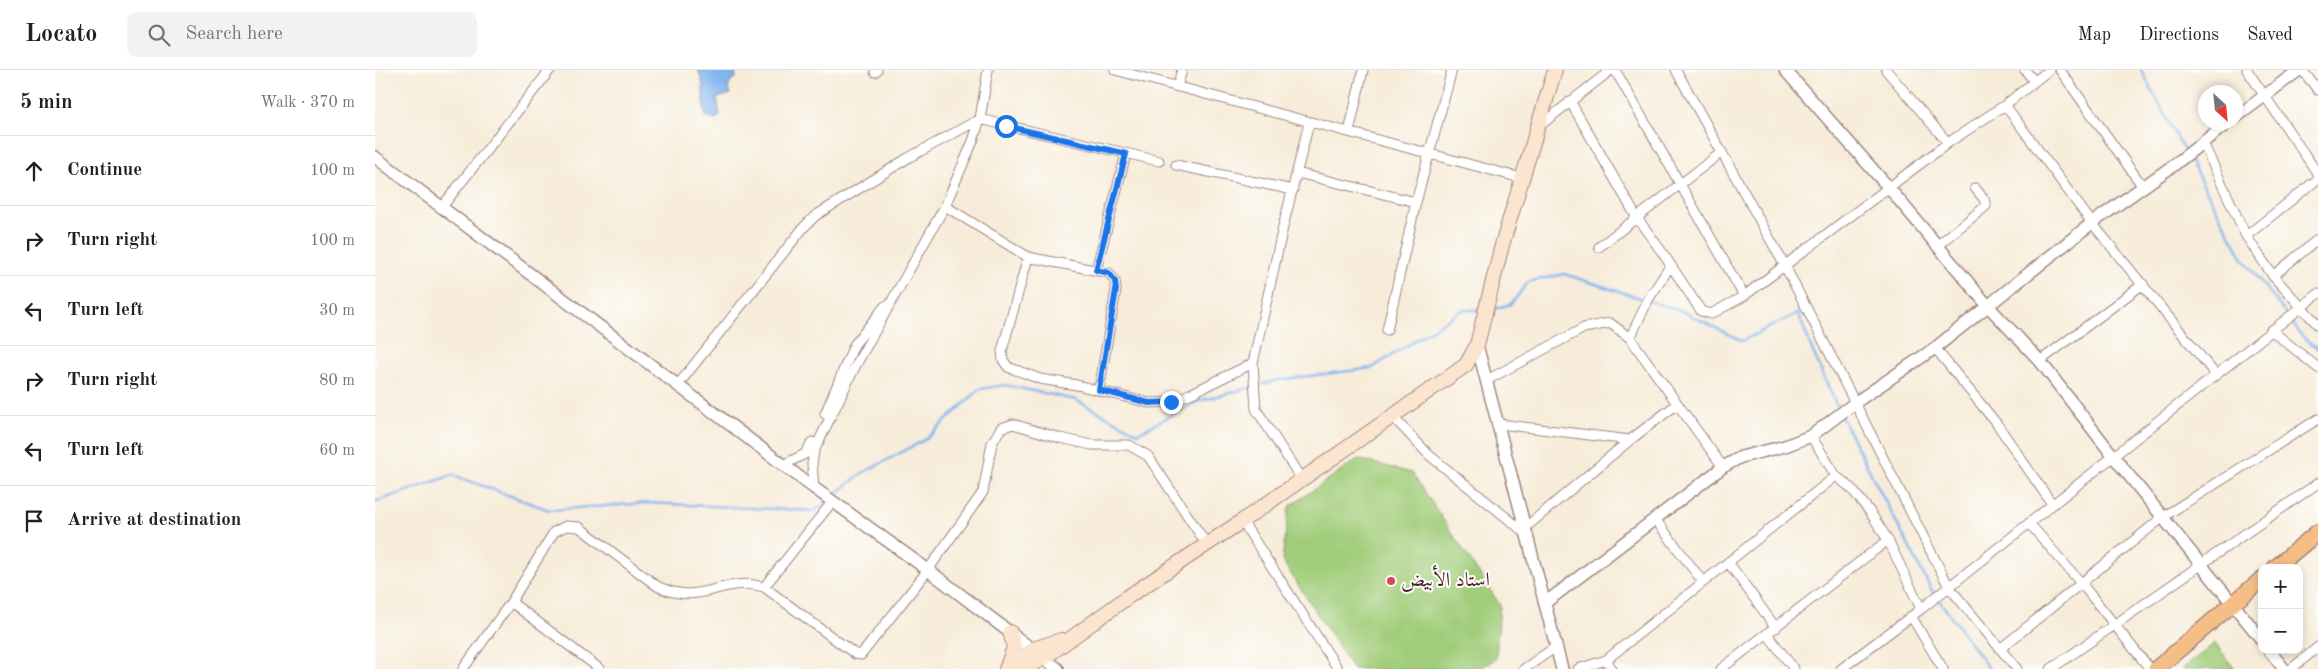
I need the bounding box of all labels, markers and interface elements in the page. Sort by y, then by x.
search box [127,12,477,57]
icon: search [145,21,173,49]
text: Locato [25,23,97,47]
text: Search here [185,25,283,44]
text: Map [2078,26,2111,44]
text: Directions [2139,26,2219,44]
text: Saved [2247,26,2293,44]
north arrow [2198,85,2243,130]
text: 5 min [20,92,73,113]
text: Walk · 370 m [260,95,355,111]
route start [995,115,1018,138]
icon: ahead [20,157,48,185]
text: Continue [67,161,142,180]
text: 100 m [310,163,355,179]
icon: right [20,227,48,255]
text: Turn right [67,231,157,250]
text: 100 m [310,233,355,249]
icon: left [20,297,48,325]
text: Turn left [67,301,144,320]
text: 30 m [319,303,355,319]
icon: right [20,367,48,395]
text: Turn right [67,371,157,390]
text: 80 m [319,373,355,389]
route end [1160,391,1183,414]
icon: left [20,437,48,465]
text: Turn left [67,441,144,460]
text: 60 m [319,443,355,459]
icon: arrive [20,507,48,535]
text: Arrive at destination [67,511,241,530]
place label: استاد الأبيض [1401,564,1490,593]
map controls [2258,564,2303,654]
button: + [2258,564,2303,609]
marker: استاد الأبيض [1385,575,1397,587]
button: − [2258,609,2303,654]

